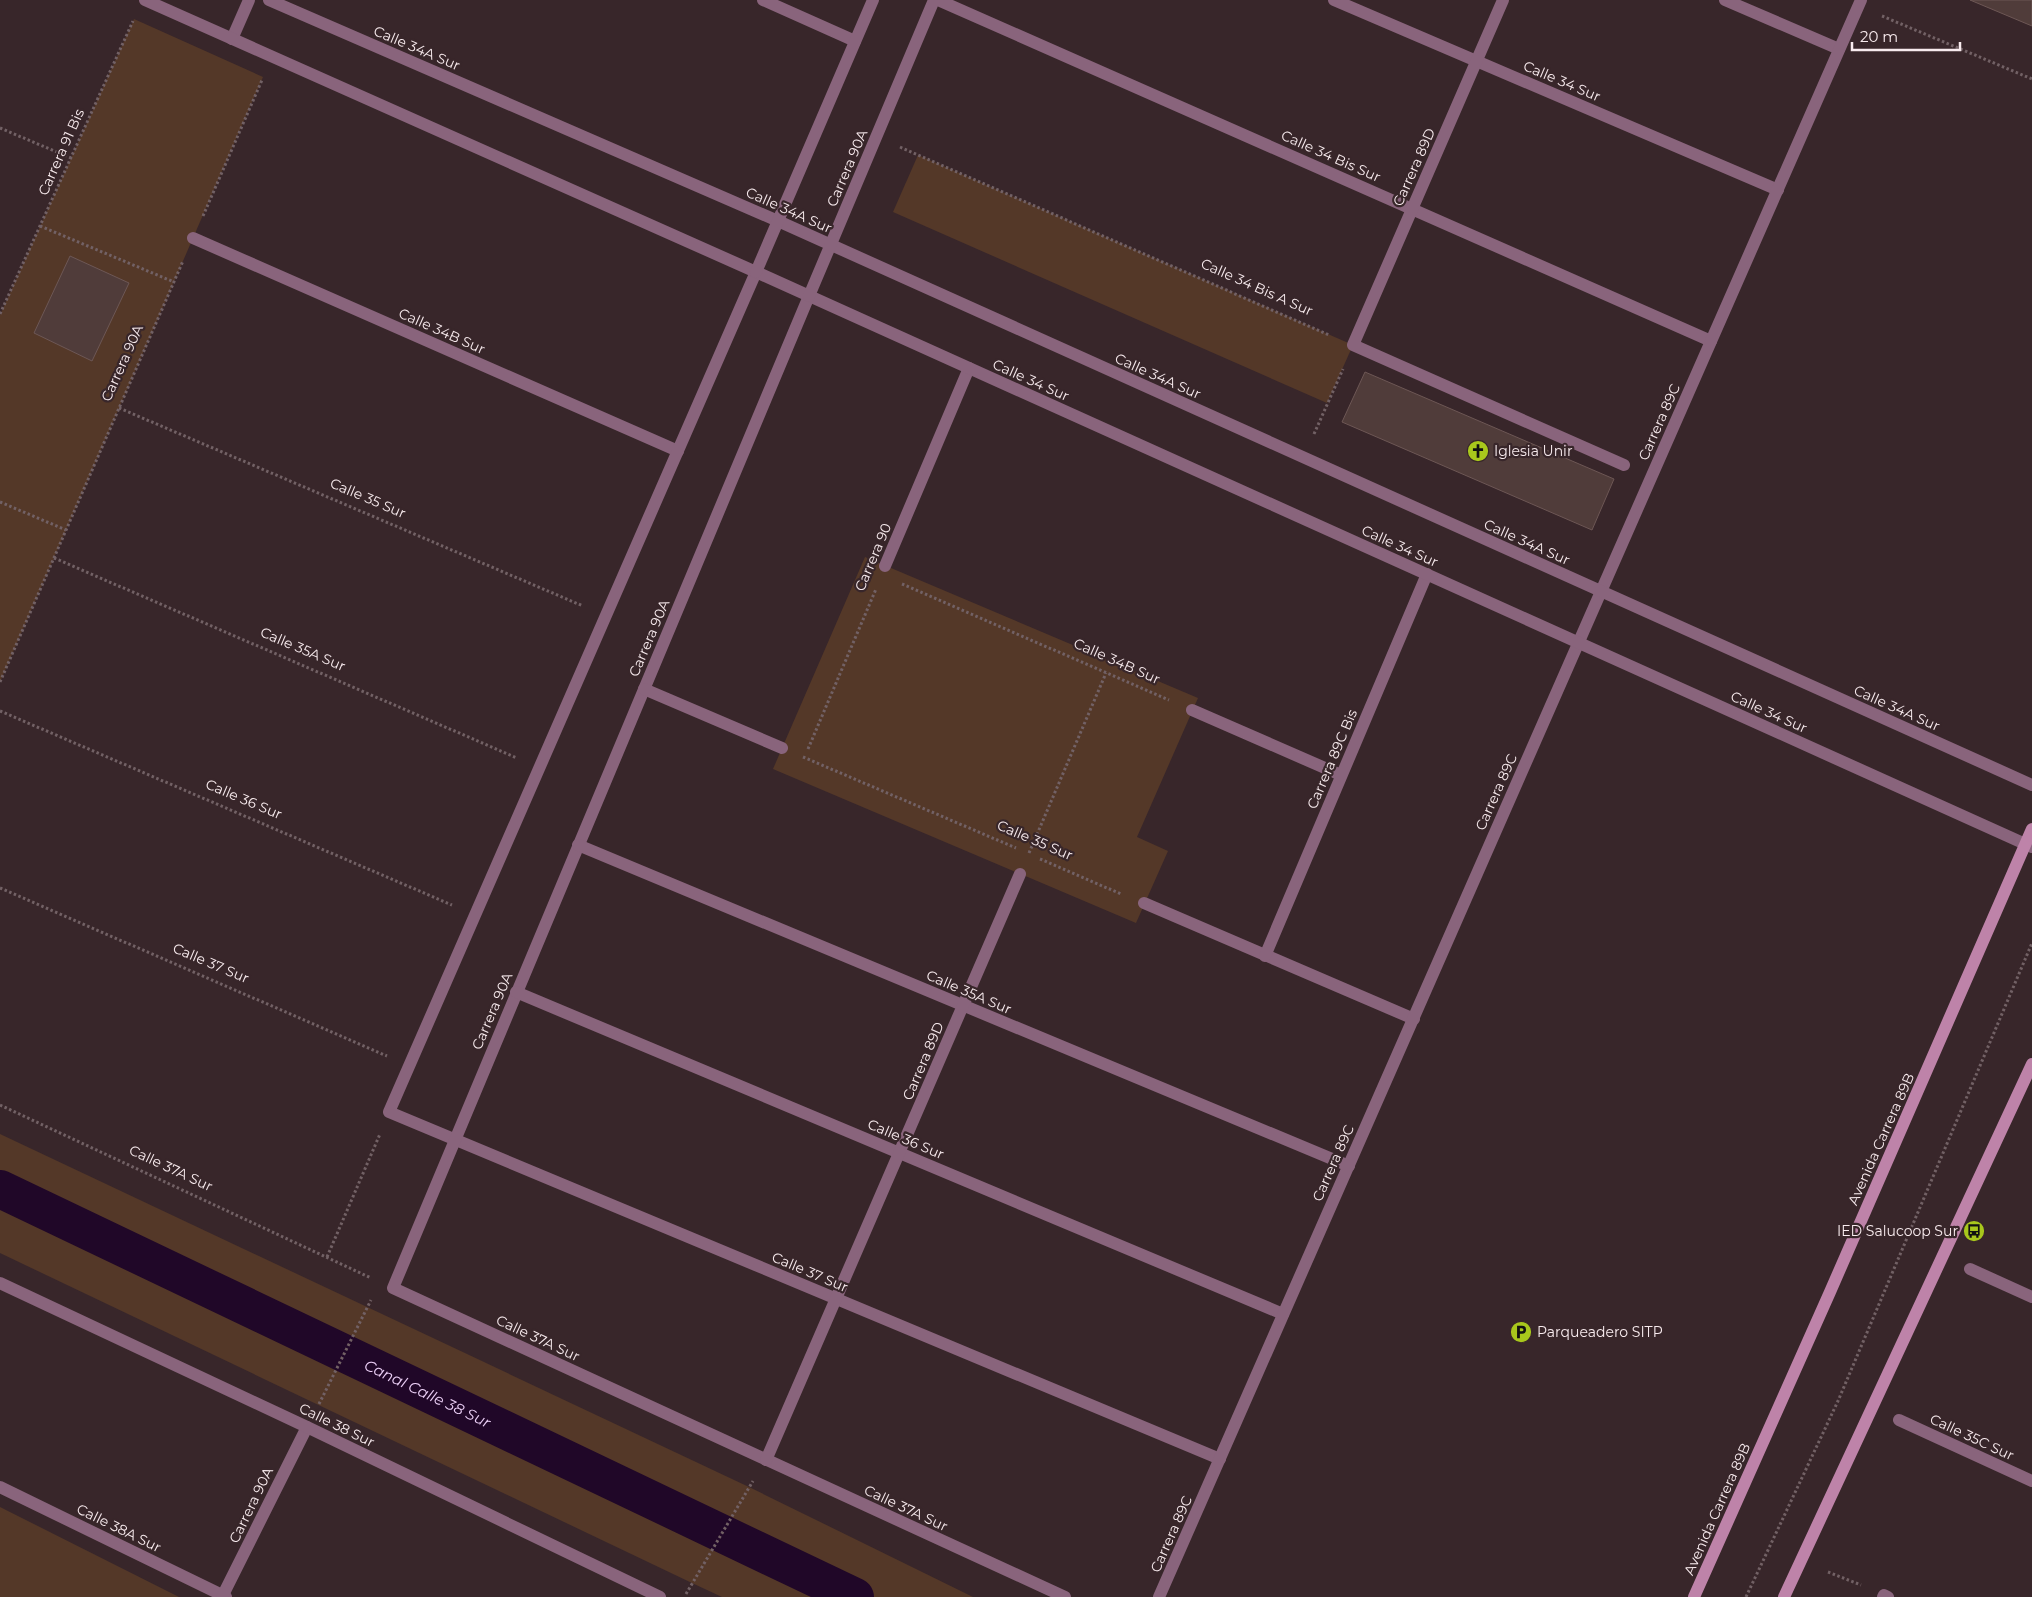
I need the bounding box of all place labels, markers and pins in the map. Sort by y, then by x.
church icon: Iglesia Unir [1466,439,1490,463]
place label: Iglesia Unir [1494,442,1573,460]
bus stop icon: IED Salucoop Sur [1962,1219,1986,1243]
place label: IED Salucoop Sur [1837,1222,1958,1240]
parking icon: Parqueadero SITP [1509,1320,1533,1344]
place label: Parqueadero SITP [1537,1323,1663,1341]

